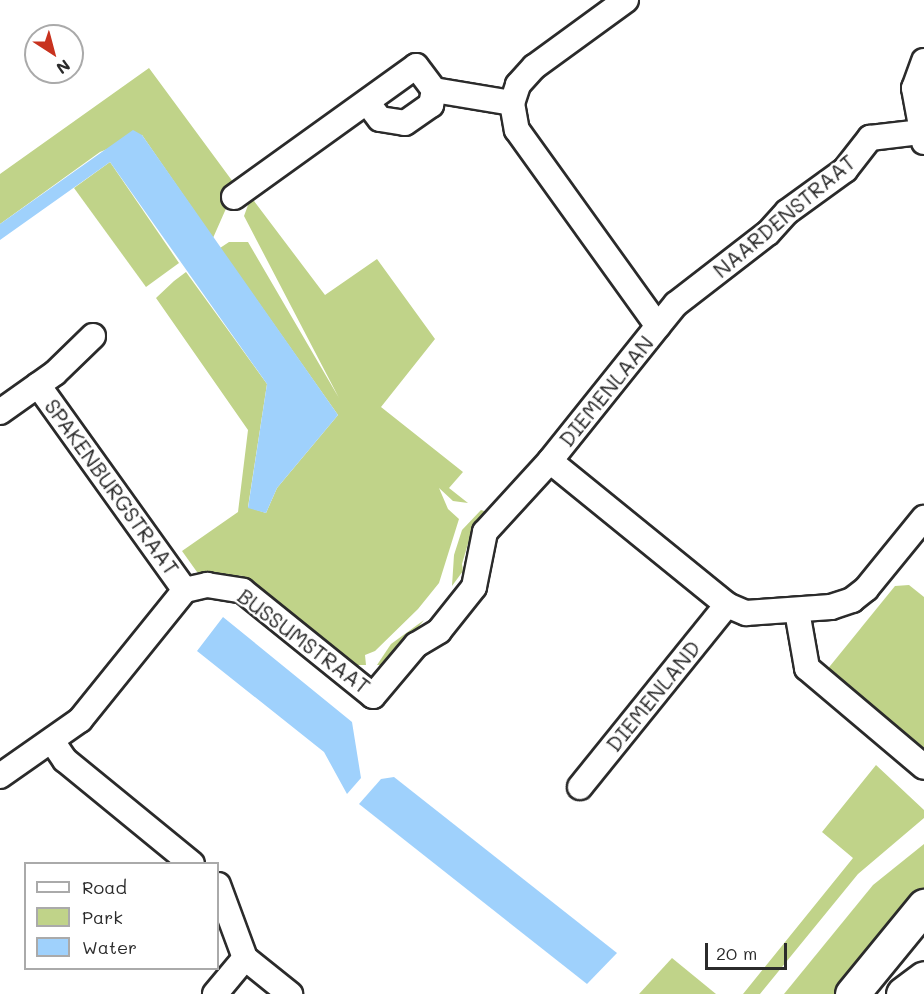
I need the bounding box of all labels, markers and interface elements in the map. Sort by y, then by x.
north arrow [24,24,84,84]
text: N [53,55,75,79]
street label: NAARDENSTRAAT [708,149,860,283]
street label: DIEMENLAAN [554,330,658,452]
street label: SPAKENBURGSTRAAT [40,394,184,580]
street label: BUSSUMSTRAAT [233,583,375,699]
street label: DIEMENLAND [601,635,705,757]
legend [24,862,219,970]
text: Road [82,875,127,899]
text: Park [82,905,123,929]
scale bar [708,931,790,969]
text: Water [82,935,137,959]
text: 20 m [716,941,757,965]

